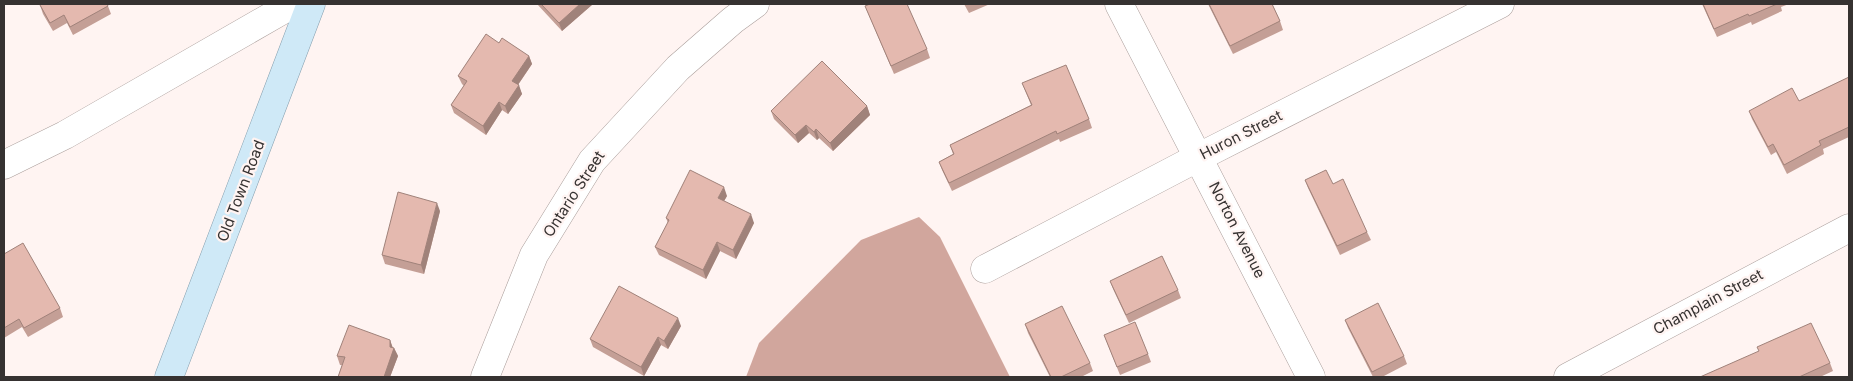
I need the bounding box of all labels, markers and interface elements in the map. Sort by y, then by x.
street label: Huron Street [1196,106,1285,163]
street label: Old Town Road [212,137,269,244]
street label: Ontario Street [539,147,608,240]
street label: Norton Avenue [1205,178,1270,281]
street label: Champlain Street [1650,265,1766,339]

